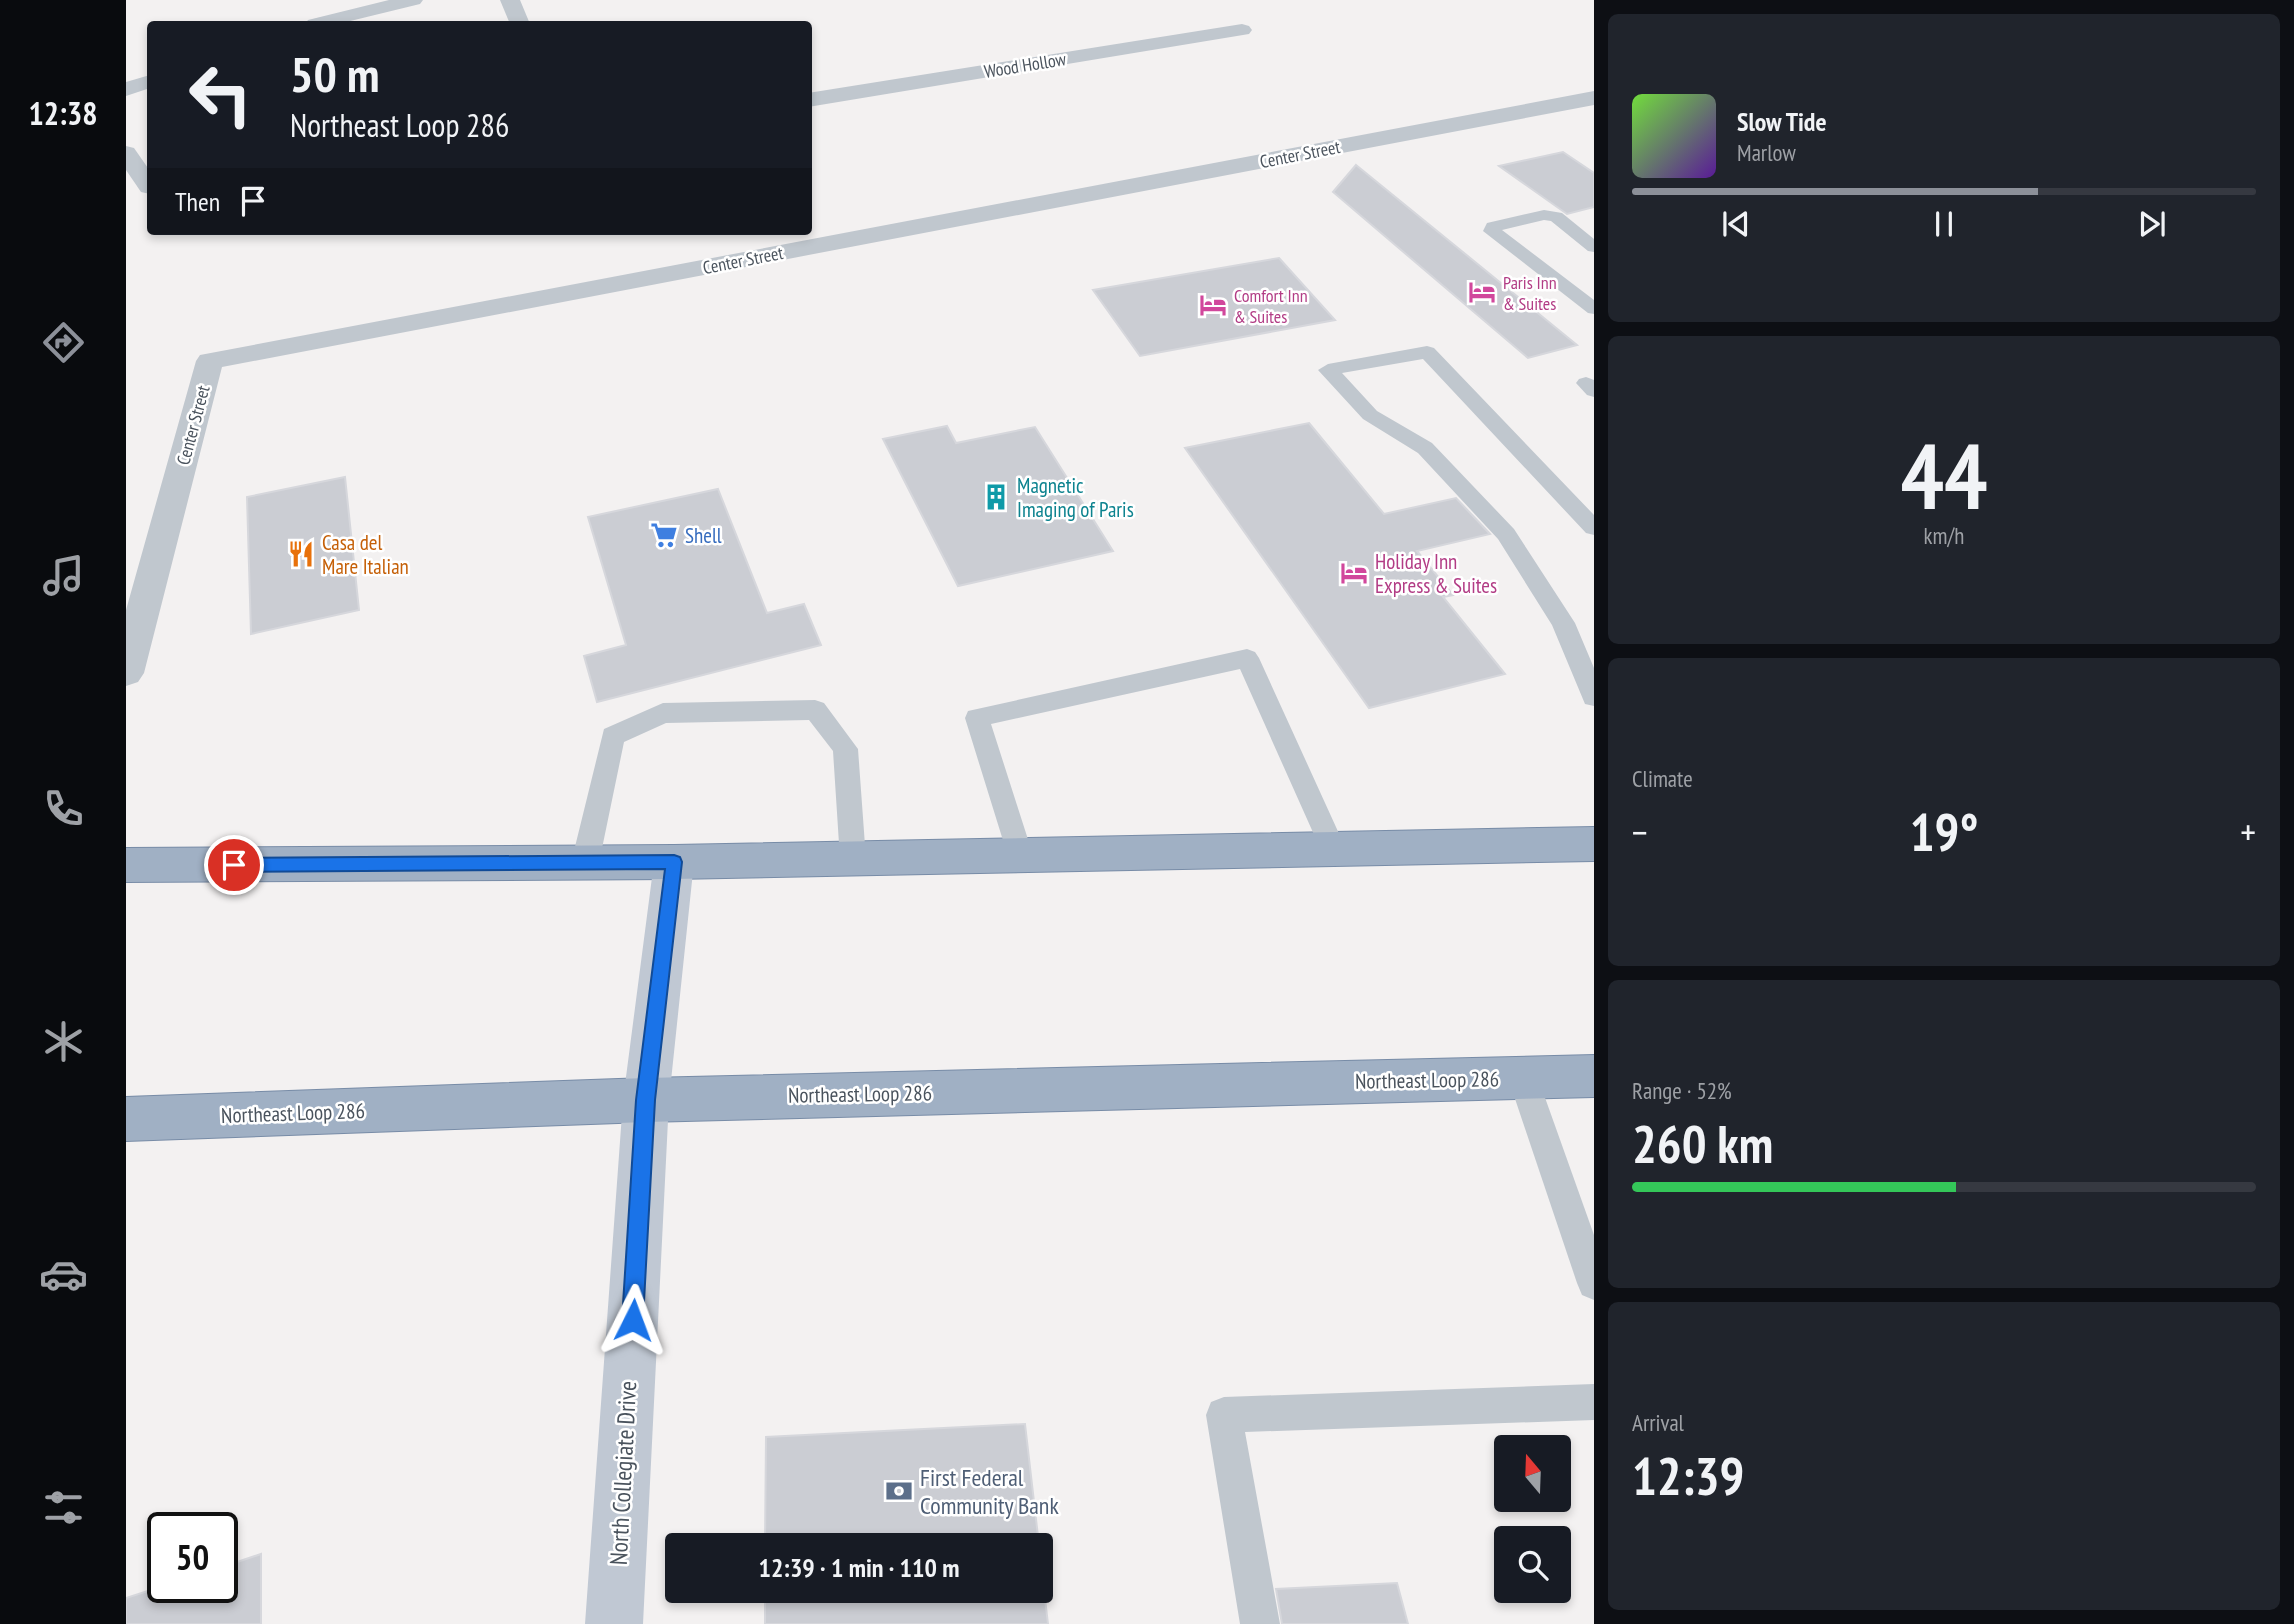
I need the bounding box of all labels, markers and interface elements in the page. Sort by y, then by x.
text: 50 m [290,42,379,106]
street label: Wood Hollow [982,47,1068,83]
icon: left [175,49,266,140]
text: 12:38 [28,92,98,134]
text: Northeast Loop 286 [290,104,509,146]
text: Slow Tide [1737,105,1827,138]
street label: Center Street [1258,135,1342,173]
text: Marlow [1737,138,1796,167]
icon: arrive [234,182,272,220]
text: Then [175,185,220,218]
icon: previous [1717,205,1755,243]
icon: pause [1925,205,1963,243]
icon: next [2133,205,2171,243]
street label: Center Street [701,241,785,279]
place label: Paris Inn & Suites [1503,271,1557,315]
hotel icon: Paris Inn & Suites [1467,277,1497,307]
place label: Comfort Inn & Suites [1234,284,1308,328]
hotel icon: Comfort Inn & Suites [1198,290,1228,320]
icon: directions [39,318,88,367]
street label: Center Street [171,383,215,467]
text: 44 [1901,416,1988,534]
place label: Magnetic Imaging of Paris [1017,472,1134,523]
building icon: Magnetic Imaging of Paris [981,482,1011,512]
supermarket icon: Shell [649,520,679,550]
text: km/h [1924,521,1964,550]
place label: Shell [685,522,722,549]
place label: Casa del Mare Italian [322,529,409,580]
restaurant icon: Casa del Mare Italian [286,539,316,569]
place label: Holiday Inn Express & Suites [1375,548,1497,599]
icon: music [39,551,88,600]
hotel icon: Holiday Inn Express & Suites [1339,558,1369,588]
text: Climate [1632,764,1693,793]
icon: phone [39,784,88,833]
text: 19° [1910,798,1978,865]
text: − [1632,807,1648,856]
text: + [2240,807,2256,856]
pin [204,835,264,895]
icon: arrive [215,846,253,884]
icon: climate [39,1017,88,1066]
street label: Northeast Loop 286 [1355,1065,1499,1095]
text: Range · 52% [1632,1076,1732,1105]
street label: Northeast Loop 286 [788,1079,932,1109]
street label: Northeast Loop 286 [221,1097,365,1129]
text: 260 km [1632,1110,1773,1177]
icon: car [39,1250,88,1299]
position arrow [596,1283,670,1357]
street label: North Collegiate Drive [603,1380,643,1566]
text: Arrival [1632,1408,1684,1437]
north arrow [1494,1435,1572,1512]
map controls [1494,1435,1571,1603]
text: 12:39 [1632,1442,1744,1509]
place label: First Federal Community Bank [920,1462,1059,1521]
bank icon: First Federal Community Bank [884,1476,914,1506]
icon: filters [39,1483,88,1532]
speed limit sign: 50 [147,1512,238,1603]
button: search [1494,1526,1571,1603]
text: 12:39 · 1 min · 110 m [759,1551,959,1584]

